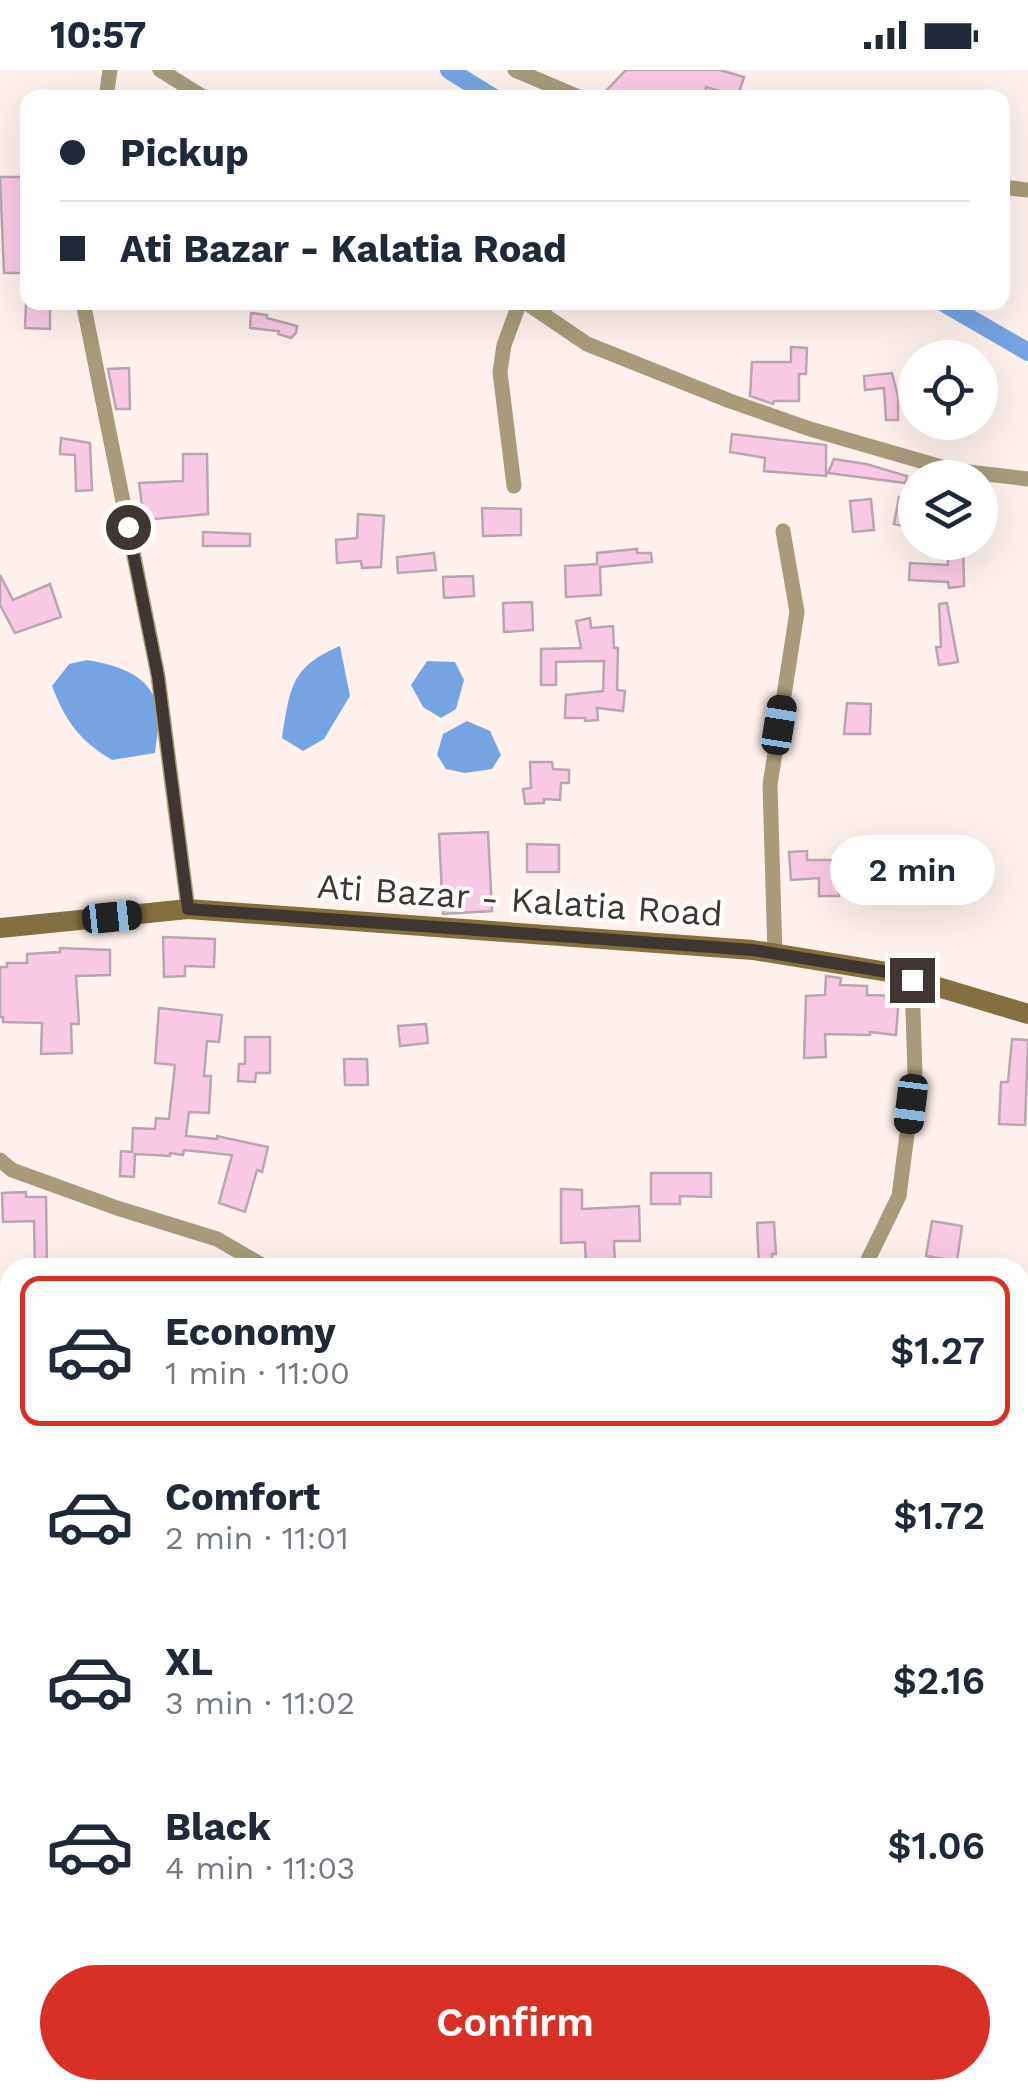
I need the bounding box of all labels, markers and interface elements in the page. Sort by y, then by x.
text: 10:57 [50,13,146,57]
text: Pickup [120,131,249,175]
text: Ati Bazar - Kalatia Road [120,227,567,271]
map controls [898,340,998,560]
button: locate [898,340,998,440]
button: layers [898,460,998,560]
route start [106,505,151,550]
car [759,693,799,757]
callout: 2 min [830,835,994,905]
text: 2 min [869,851,956,889]
street label: Ati Bazar - Kalatia Road [316,865,724,935]
car [81,899,143,935]
route end [890,958,935,1003]
car [892,1072,930,1136]
icon: car [45,1306,135,1396]
text: Economy [165,1310,336,1354]
text: $1.27 [890,1329,985,1373]
text: 1 min · 11:00 [165,1354,350,1392]
icon: car [45,1471,135,1561]
text: Comfort [165,1475,320,1519]
text: $1.72 [893,1494,985,1538]
text: 2 min · 11:01 [165,1519,349,1557]
icon: car [45,1636,135,1726]
text: XL [165,1640,213,1684]
text: $2.16 [893,1659,985,1703]
text: 3 min · 11:02 [165,1684,355,1722]
icon: car [45,1801,135,1891]
text: Black [165,1805,271,1849]
text: $1.06 [888,1824,985,1868]
text: 4 min · 11:03 [165,1849,355,1887]
button: Confirm [40,1965,990,2080]

